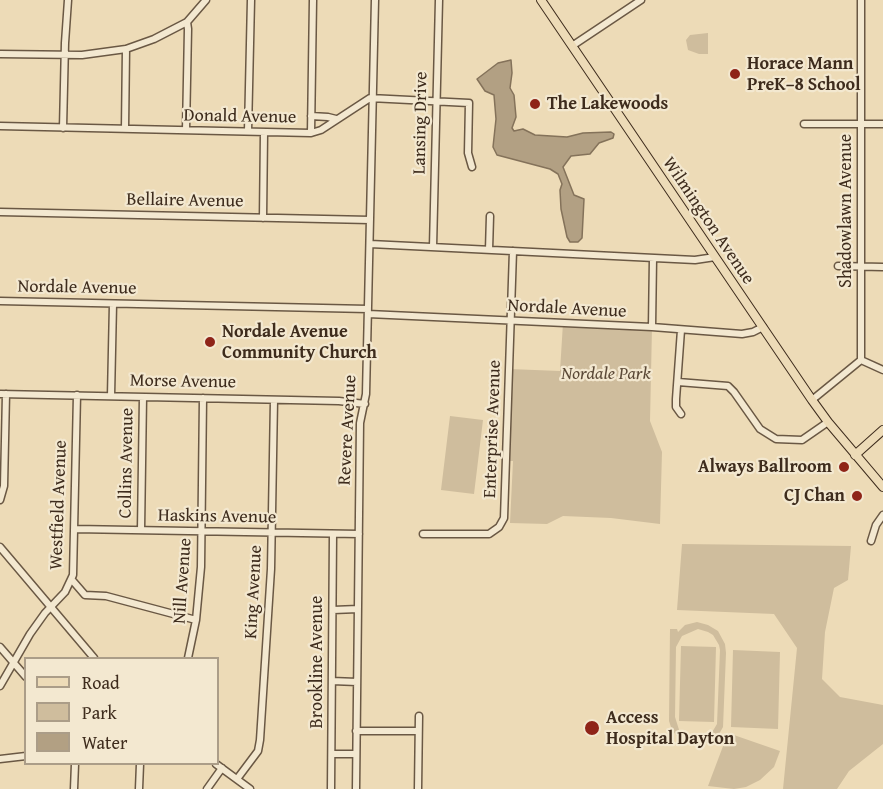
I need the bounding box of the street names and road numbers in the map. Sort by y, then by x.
street label: Lansing Drive [409,71,433,175]
street label: Donald Avenue [183,105,297,129]
street label: Shadowlawn Avenue [835,134,857,288]
street label: Wilmington Avenue [657,153,759,289]
street label: Bellaire Avenue [126,189,244,213]
street label: Nordale Avenue [17,276,137,300]
street label: Nordale Avenue [507,295,627,323]
street label: Enterprise Avenue [480,359,506,499]
street label: Morse Avenue [130,370,236,394]
street label: Revere Avenue [334,374,362,486]
street label: Collins Avenue [115,407,139,519]
street label: Westfield Avenue [46,440,72,570]
street label: Haskins Avenue [158,505,276,529]
street label: Nill Avenue [169,537,197,625]
street label: King Avenue [241,544,267,640]
street label: Brookline Avenue [306,596,328,728]

